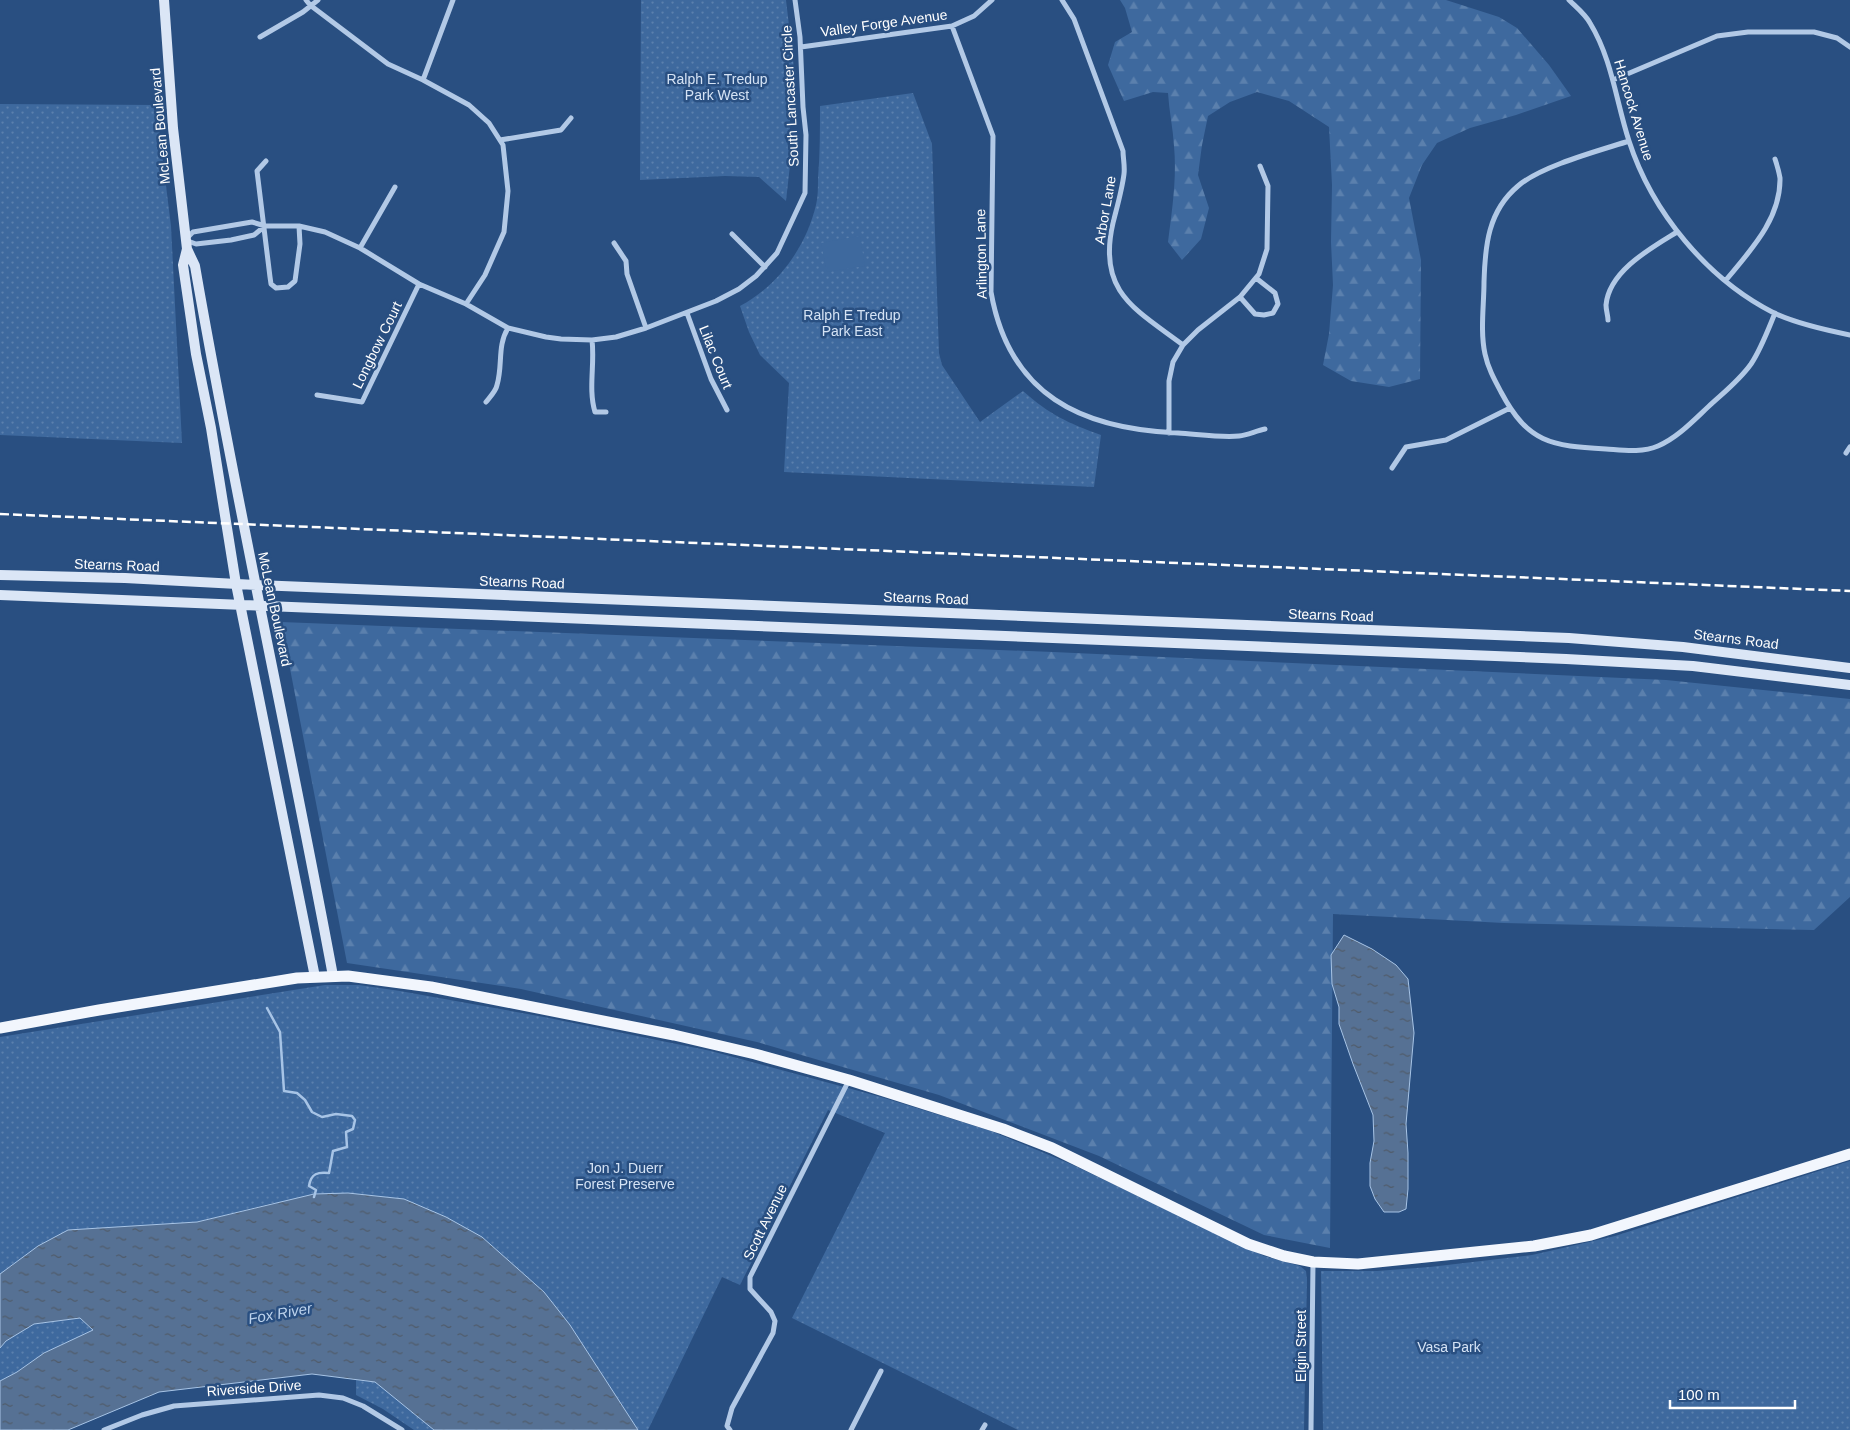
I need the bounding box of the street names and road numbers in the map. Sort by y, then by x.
street label: Valley Forge Avenue [820,6,949,40]
street label: South Lancaster Circle [778,25,802,167]
street label: Hancock Avenue [1611,58,1657,163]
street label: McLean Boulevard [147,67,173,185]
street label: Arbor Lane [1091,174,1119,246]
street label: Arlington Lane [972,209,990,299]
street label: Longbow Court [349,299,405,391]
street label: Lilac Court [696,323,736,391]
street label: McLean Boulevard [255,550,295,668]
street label: Stearns Road [74,556,160,574]
street label: Stearns Road [479,573,565,591]
street label: Stearns Road [883,589,969,607]
street label: Stearns Road [1288,606,1374,624]
street label: Stearns Road [1693,626,1779,652]
street label: Scott Avenue [740,1181,790,1262]
street label: Elgin Street [1293,1310,1309,1382]
street label: Riverside Drive [206,1377,302,1399]

